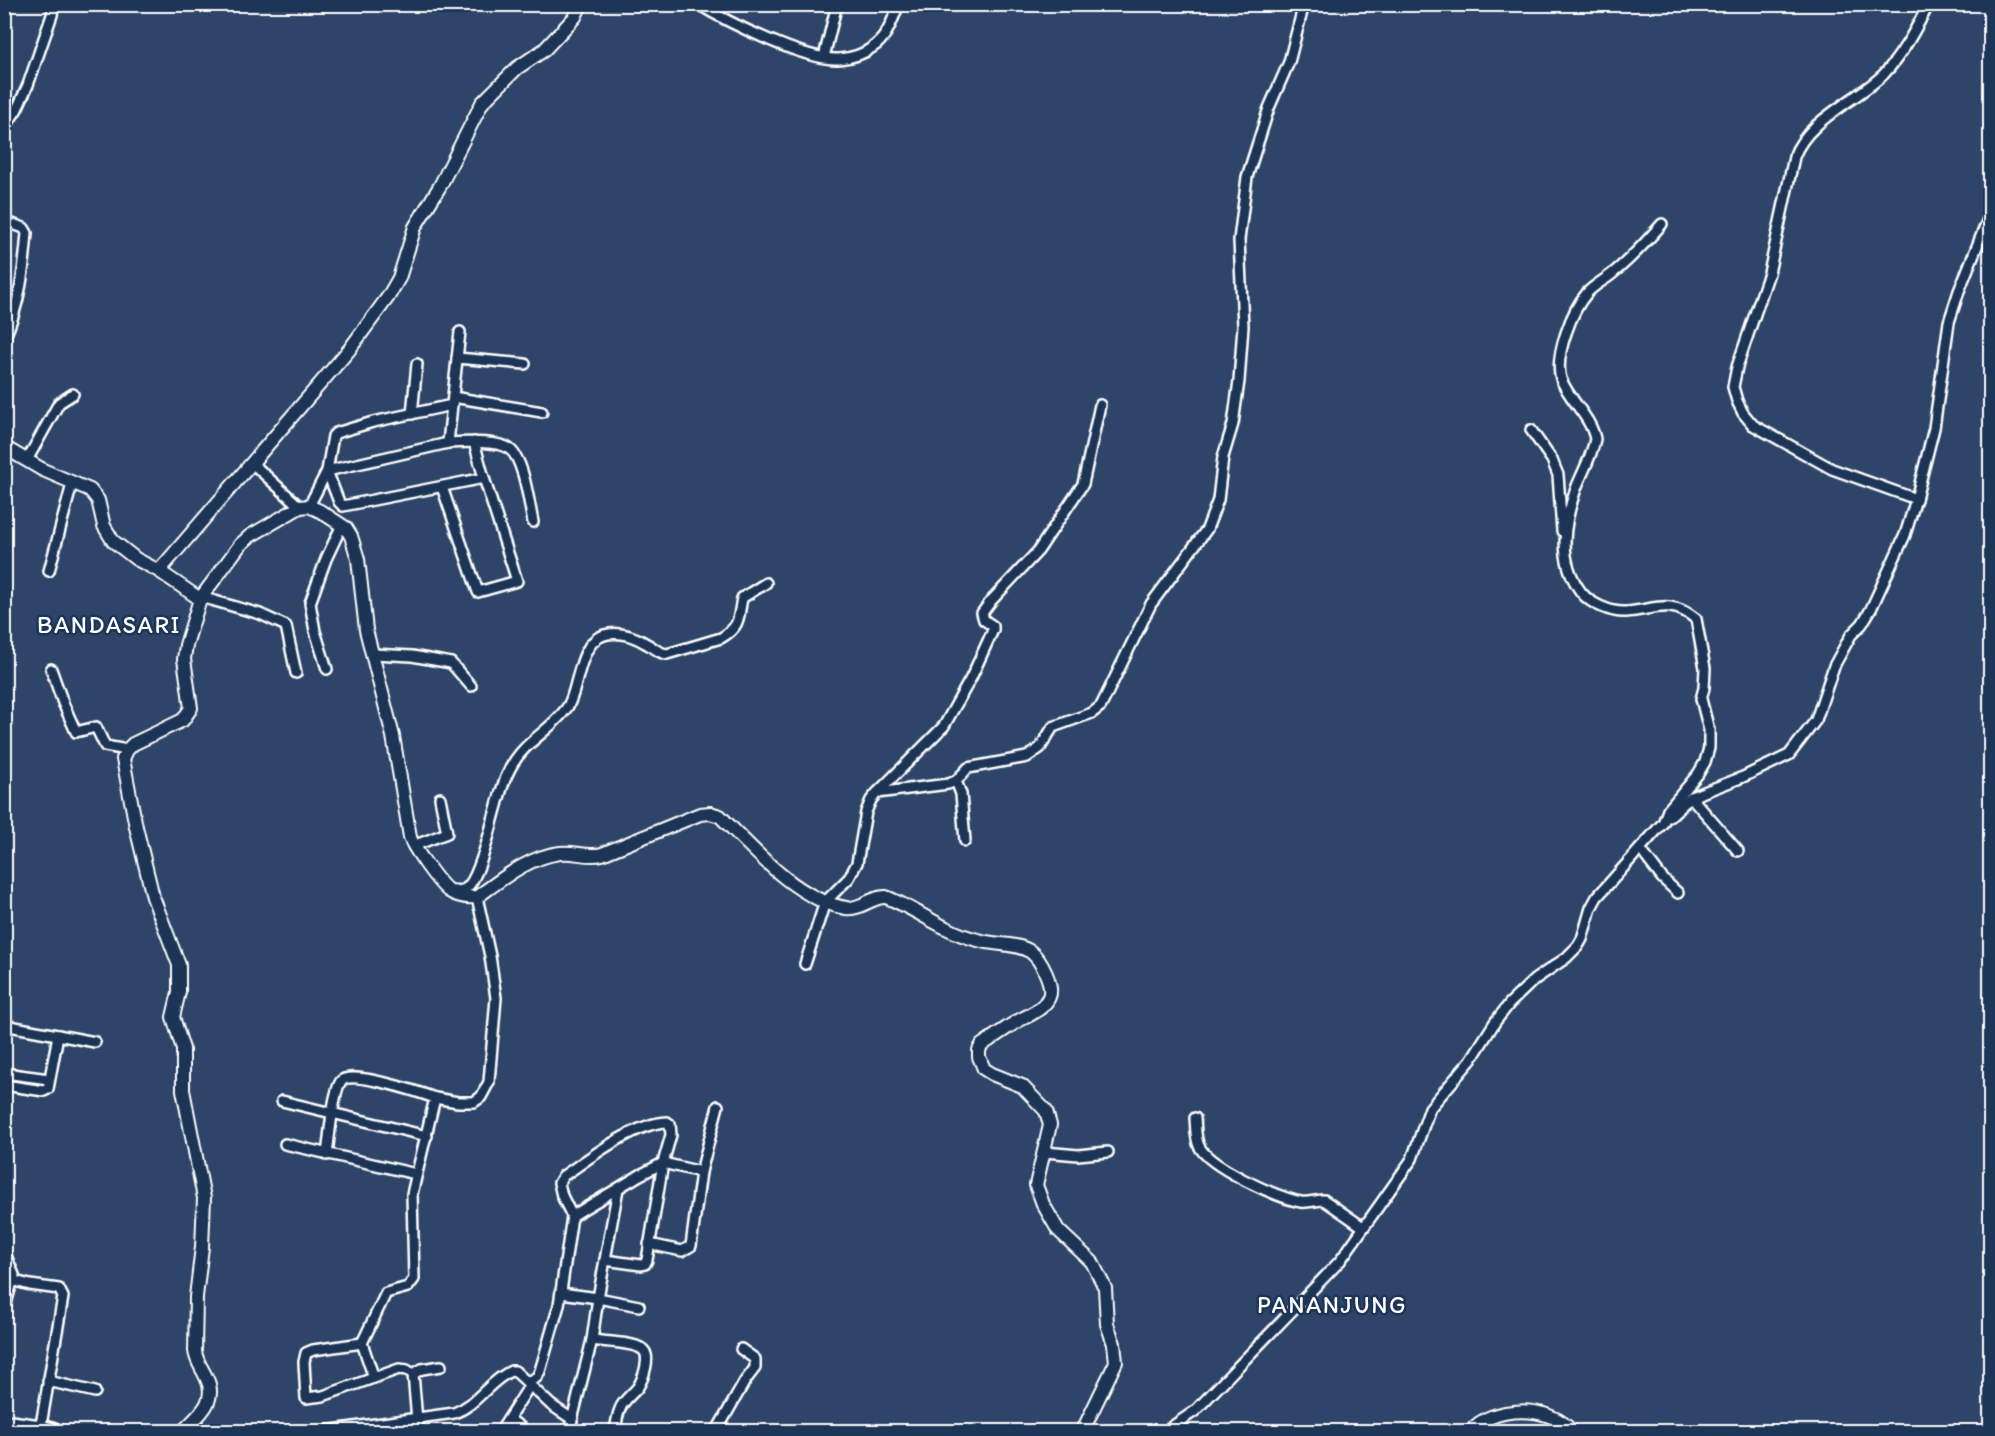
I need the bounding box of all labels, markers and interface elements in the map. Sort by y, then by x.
district label: BANDASARI [37,610,181,639]
district label: PANANJUNG [1257,1290,1407,1319]

